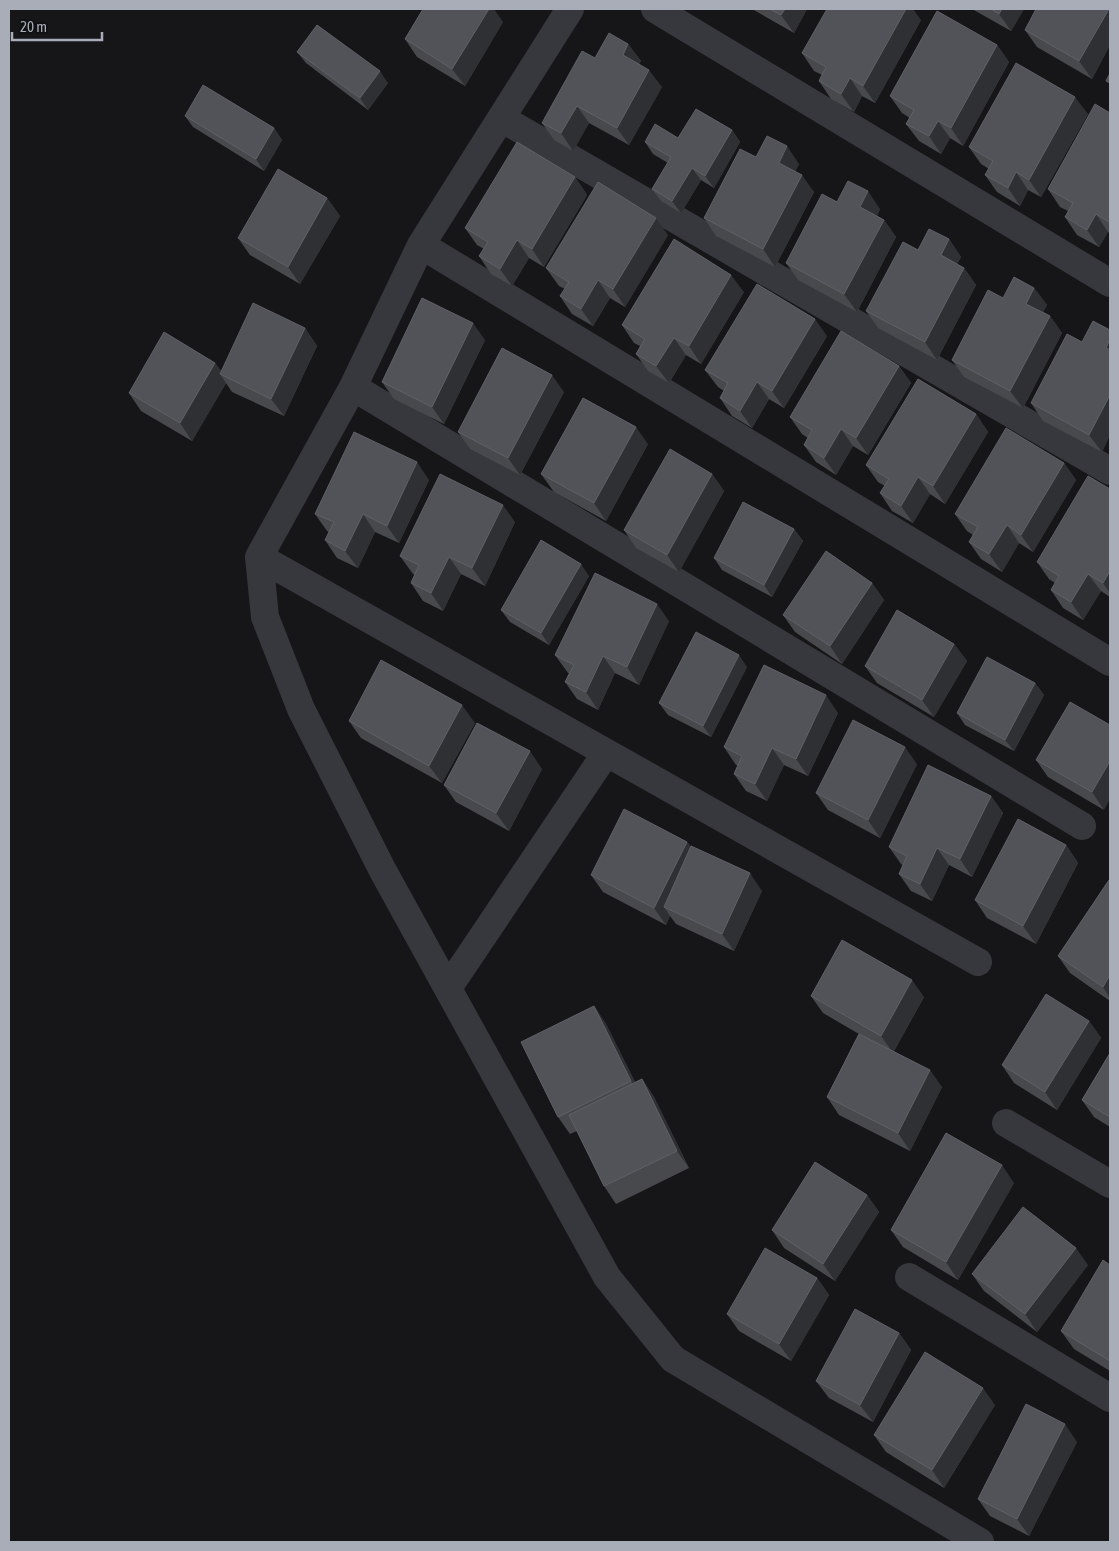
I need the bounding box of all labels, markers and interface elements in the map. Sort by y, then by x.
scale bar [12,10,102,42]
text: 20 m [20,18,47,35]

